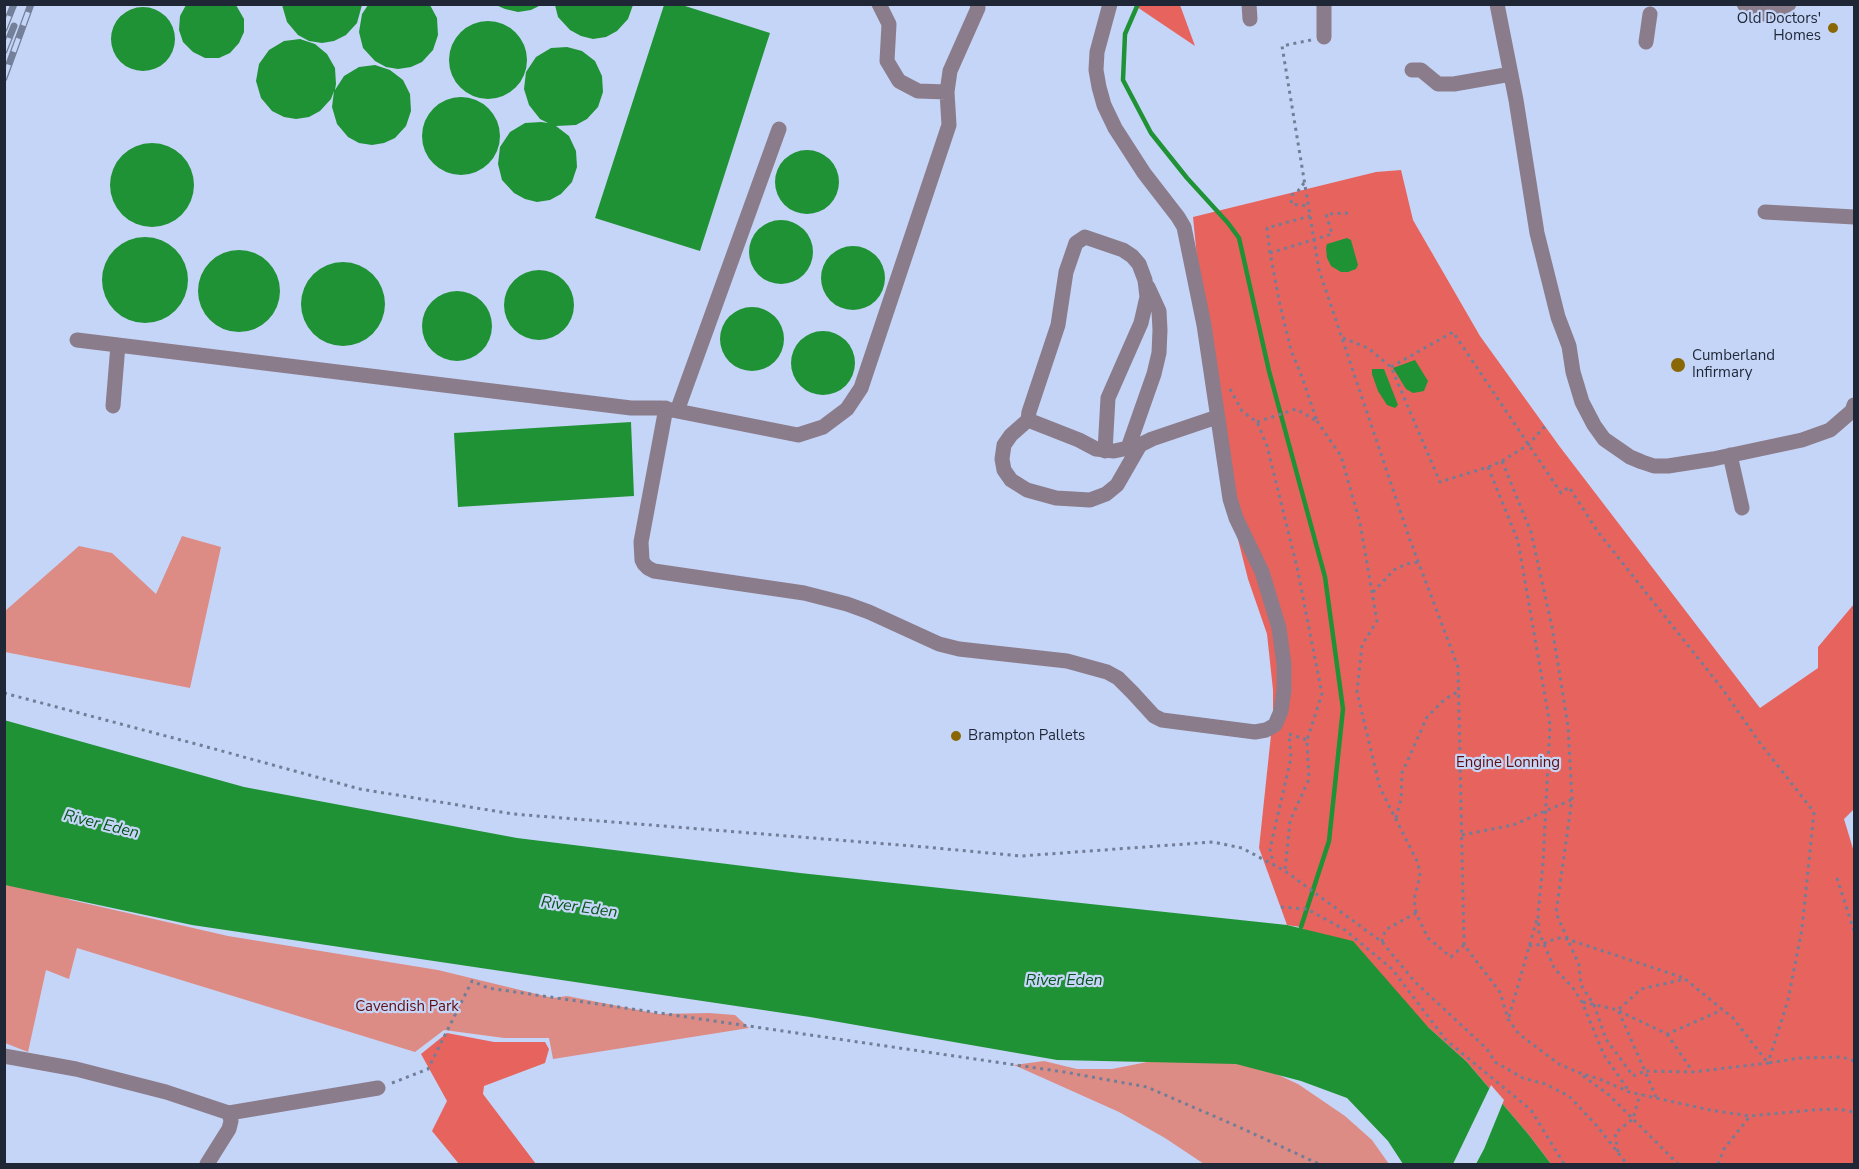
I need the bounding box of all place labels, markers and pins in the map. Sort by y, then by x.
place label: Old Doctors' Homes [1737,10,1821,45]
marker: Old Doctors' Homes [1826,21,1840,35]
place label: Cumberland Infirmary [1692,347,1775,382]
marker: Cumberland Infirmary [1669,356,1687,374]
place label: Brampton Pallets [968,727,1085,745]
marker: Brampton Pallets [949,729,963,743]

